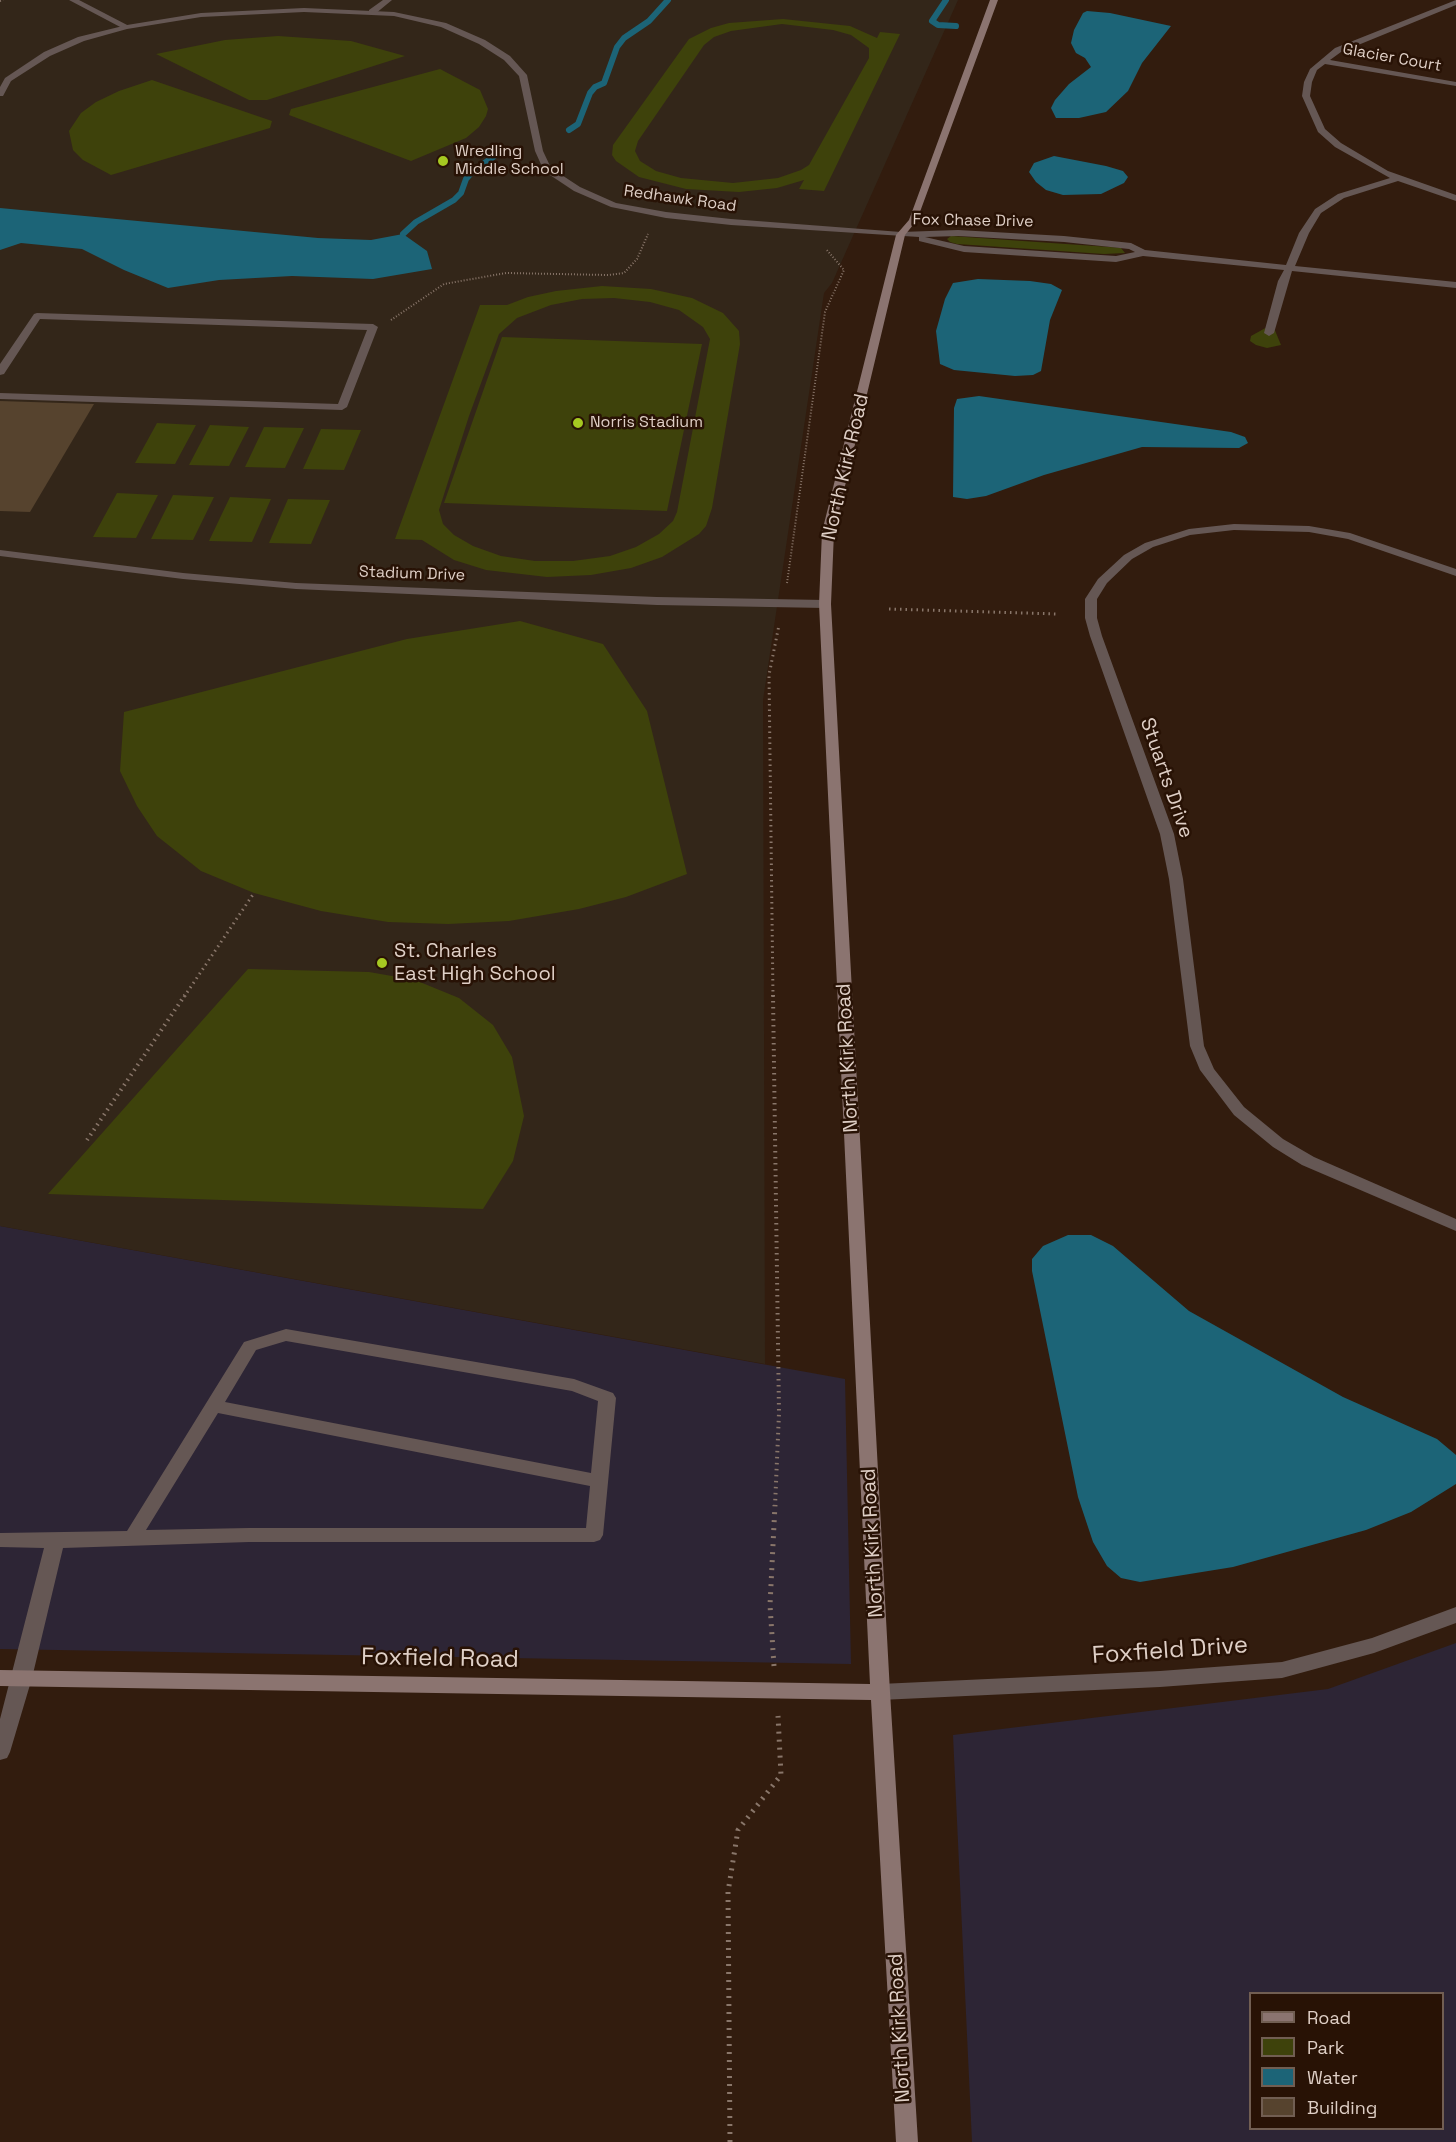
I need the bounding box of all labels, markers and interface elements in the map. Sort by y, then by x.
street label: Glacier Court [1341,40,1443,76]
place label: Wredling Middle School [455,142,564,180]
marker: Wredling Middle School [436,154,450,168]
street label: Redhawk Road [622,182,738,216]
street label: Fox Chase Drive [912,210,1034,232]
street label: North Kirk Road [818,392,874,542]
place label: Norris Stadium [590,413,703,433]
marker: Norris Stadium [571,416,585,430]
street label: Stadium Drive [359,563,465,585]
street label: Stuarts Drive [1134,715,1198,841]
place label: St. Charles East High School [394,940,556,987]
marker: St. Charles East High School [375,956,389,970]
street label: North Kirk Road [832,983,864,1133]
street label: North Kirk Road [857,1468,889,1618]
street label: Foxfield Drive [1091,1631,1249,1671]
street label: Foxfield Road [361,1643,519,1675]
street label: North Kirk Road [884,1953,916,2103]
legend [1249,1992,1444,2130]
text: Road [1307,2006,1351,2029]
text: Park [1307,2036,1344,2059]
text: Water [1307,2066,1358,2089]
text: Building [1307,2096,1377,2119]

